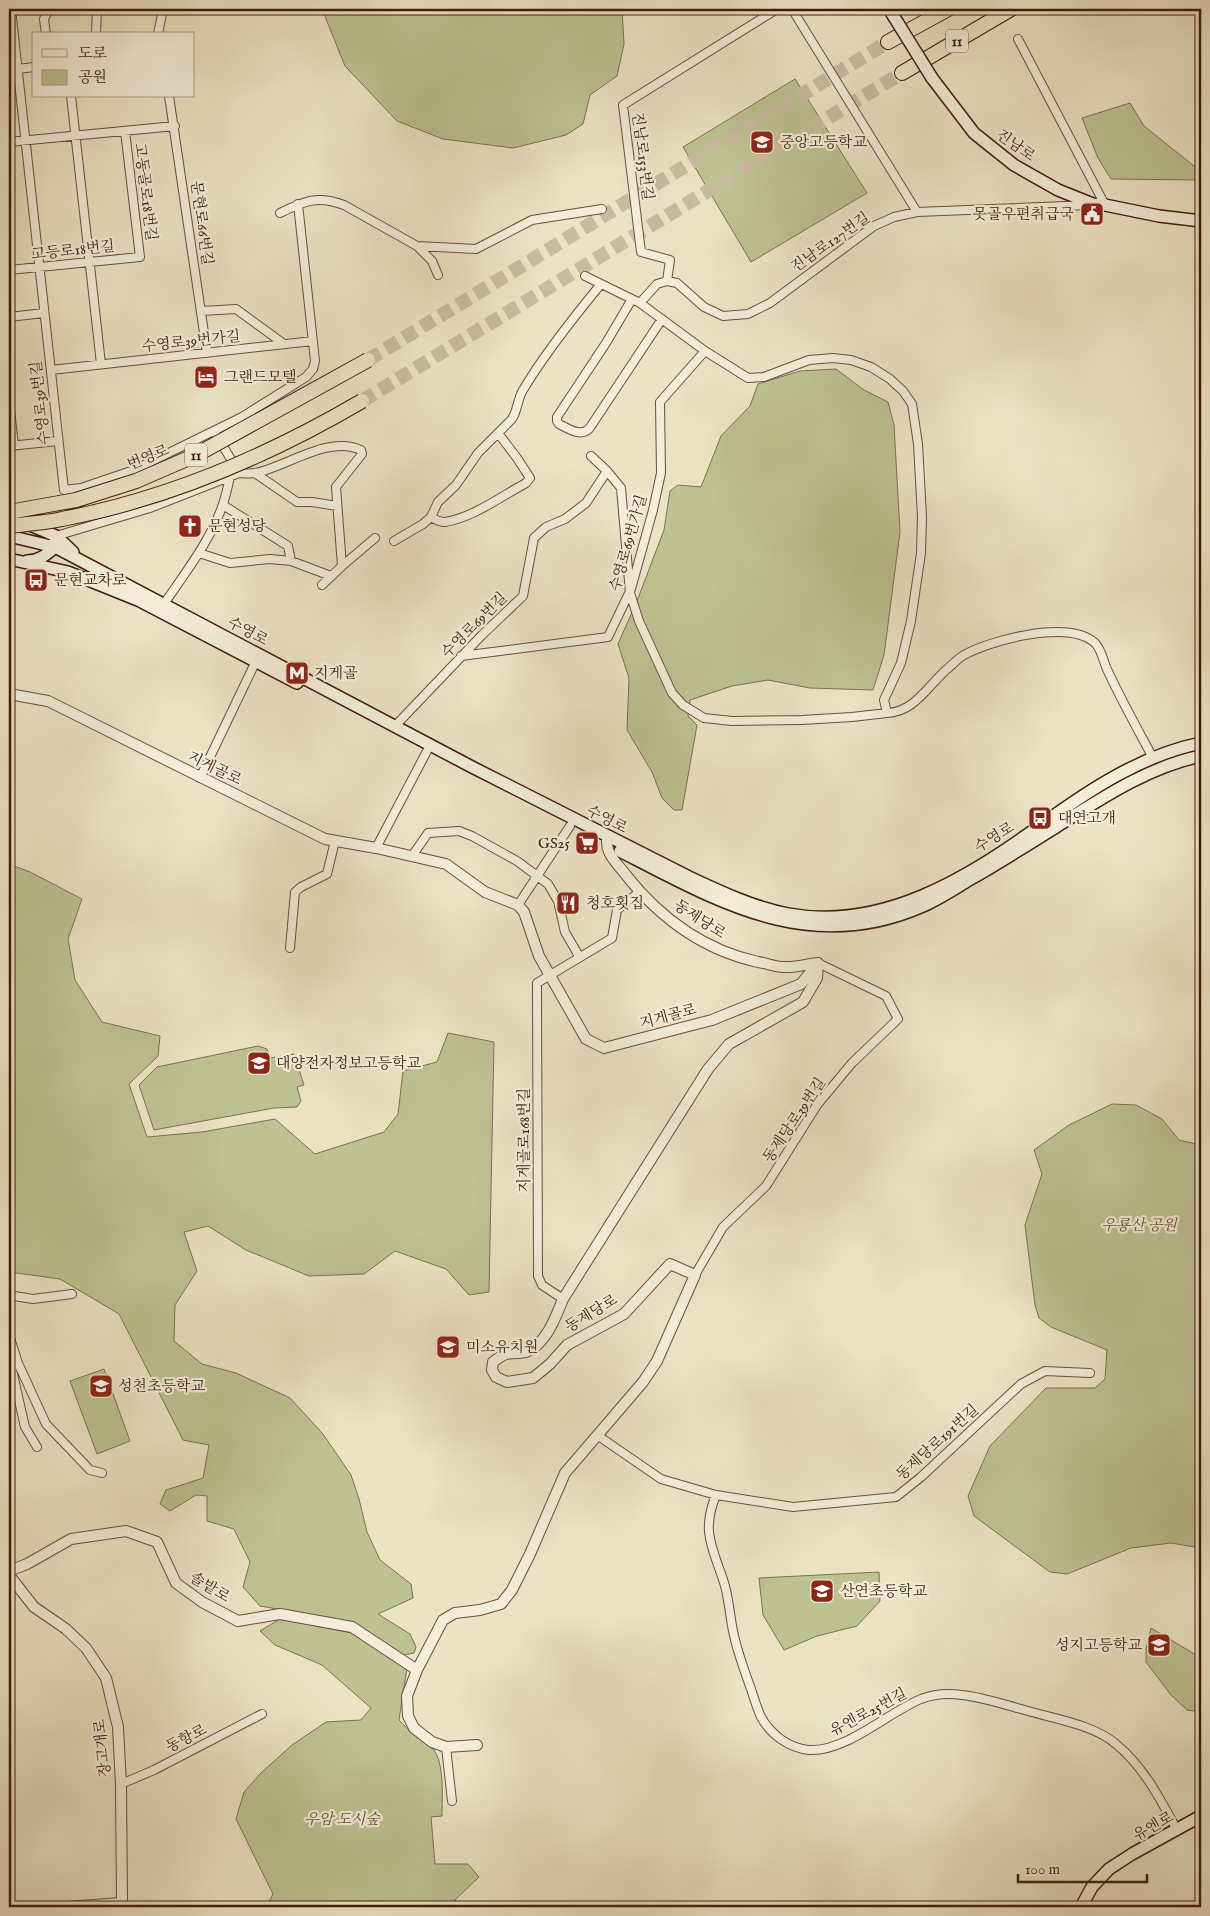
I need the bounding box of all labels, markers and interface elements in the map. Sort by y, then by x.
road number: 11 [946,29,968,52]
legend [32,32,195,98]
text: 도로 [78,44,107,63]
text: 공원 [78,68,107,87]
street label: 진남로153번길 [628,111,657,201]
street label: 진남로 [992,125,1039,166]
school or university icon: 중앙고등학교 [749,129,775,155]
place label: 중앙고등학교 [780,133,867,152]
street label: 고동골로18번길 [130,142,161,242]
street label: 문현로66번길 [186,180,217,267]
public building icon: 못골우편취급국 [1079,201,1105,227]
place label: 못골우편취급국 [973,205,1075,224]
street label: 진남로127번길 [787,208,873,277]
street label: 고등로18번길 [30,237,116,264]
street label: 수영로39번가길 [141,327,241,356]
street label: 수영로39번길 [27,360,54,446]
hotel icon: 그랜드모텔 [193,364,219,390]
place label: 그랜드모텔 [224,368,296,387]
street label: 번영로 [124,440,172,474]
road number: 11 [185,444,207,466]
street label: 수영로69번가길 [606,493,651,594]
church icon: 문현성당 [177,513,203,539]
place label: 문현성당 [208,517,266,536]
bus stop icon: 문현교차로 [23,567,49,593]
place label: 문현교차로 [54,571,127,590]
street label: 수영로69번길 [437,588,511,662]
street label: 수영로 [224,613,272,650]
metro station icon: 지게골 [284,660,310,686]
place label: 지게골 [314,664,358,683]
street label: 지게골로 [185,747,245,790]
street label: 수영로 [583,801,631,838]
bus stop icon: 대연고개 [1027,805,1053,831]
place label: 대연고개 [1058,809,1116,828]
street label: 수영로 [971,818,1018,857]
supermarket icon: GS25 [574,830,600,856]
place label: GS25 [538,834,571,853]
restaurant icon: 청호횟집 [555,890,581,916]
place label: 청호횟집 [586,894,644,913]
street label: 동제당로 [670,896,730,943]
street label: 지게골로 [638,1000,699,1033]
school or university icon: 대양전자정보고등학교 [246,1050,272,1076]
place label: 대양전자정보고등학교 [276,1054,421,1073]
street label: 동제당로39번길 [759,1074,830,1167]
street label: 지게골로168번길 [515,1088,534,1192]
park label: 우룡산 공원 [1101,1216,1178,1235]
street label: 동제당로 [562,1290,621,1336]
school or university icon: 미소유치원 [435,1334,461,1360]
place label: 미소유치원 [466,1338,538,1357]
school or university icon: 성천초등학교 [88,1373,114,1399]
place label: 성천초등학교 [118,1377,205,1396]
street label: 동제당로191번길 [892,1400,983,1484]
street label: 솔밭로 [186,1568,234,1607]
school or university icon: 산연초등학교 [809,1578,835,1604]
place label: 산연초등학교 [840,1582,927,1601]
school or university icon: 성지고등학교 [1146,1632,1172,1658]
place label: 성지고등학교 [1055,1636,1142,1655]
street label: 유엔로25번길 [826,1684,910,1741]
street label: 장고개로 [90,1718,115,1778]
street label: 동항로 [163,1720,210,1757]
street label: 유엔로 [1130,1807,1177,1845]
park label: 우암 도시숲 [304,1810,381,1829]
scale bar [1018,1851,1146,1883]
text: 100 m [1025,1860,1061,1879]

